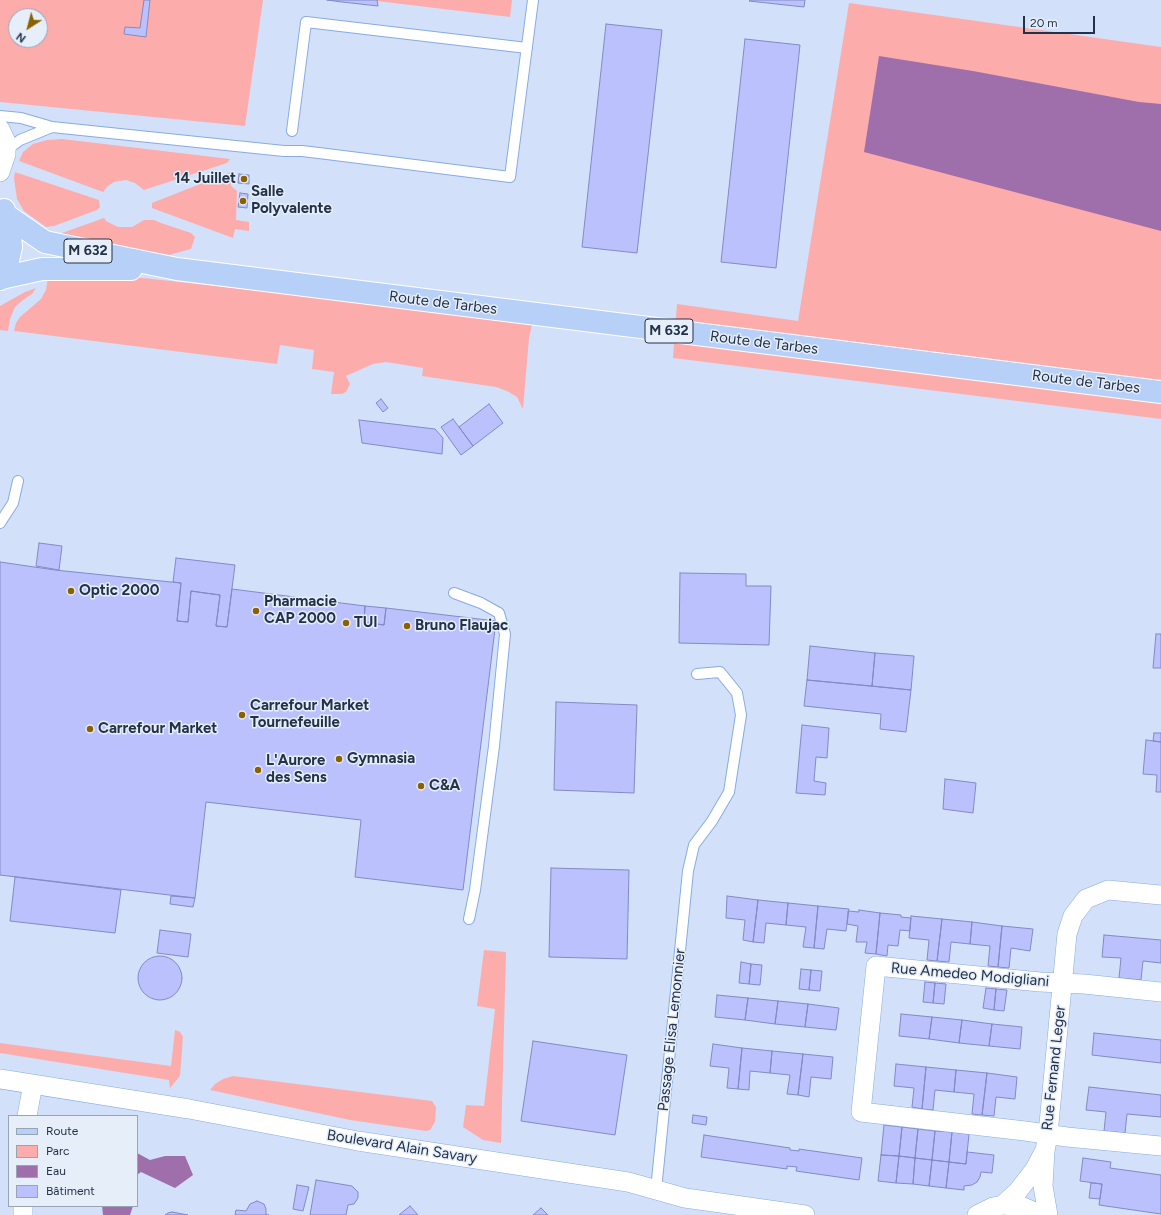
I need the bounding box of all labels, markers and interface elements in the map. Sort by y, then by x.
north arrow [8,8,48,48]
scale bar [1025,8,1097,34]
text: 20 m [1030,16,1058,30]
text: N [14,30,29,45]
place label: 14 Juillet [174,170,236,188]
marker: 14 Juillet [239,174,249,184]
place label: Salle Polyvalente [251,183,332,218]
marker: Salle Polyvalente [238,196,248,206]
road number: M 632 [64,239,112,263]
street label: Route de Tarbes [388,287,498,319]
road number: M 632 [645,319,693,343]
street label: Route de Tarbes [709,327,819,359]
street label: Route de Tarbes [1031,366,1141,398]
place label: Optic 2000 [79,582,159,600]
marker: Optic 2000 [66,586,76,596]
place label: Pharmacie CAP 2000 [264,593,337,628]
marker: Pharmacie CAP 2000 [251,606,261,616]
place label: TUI [354,614,378,632]
place label: Bruno Flaujac [415,617,508,635]
marker: TUI [341,618,351,628]
marker: Bruno Flaujac [402,621,412,631]
place label: Carrefour Market Tournefeuille [250,697,369,732]
marker: Carrefour Market Tournefeuille [237,710,247,720]
place label: Carrefour Market [98,720,217,738]
marker: Carrefour Market [85,724,95,734]
place label: Gymnasia [347,750,415,768]
place label: L'Aurore des Sens [266,752,327,787]
marker: Gymnasia [334,754,344,764]
marker: L'Aurore des Sens [253,765,263,775]
place label: C&A [429,777,460,795]
marker: C&A [416,781,426,791]
street label: Passage Elisa Lemonnier [655,948,689,1112]
street label: Rue Amedeo Modigliani [890,959,1050,991]
street label: Rue Fernand Leger [1038,1004,1070,1132]
legend [8,1115,138,1207]
text: Route [46,1124,78,1138]
street label: Boulevard Alain Savary [326,1126,478,1168]
text: Parc [46,1144,70,1158]
text: Eau [46,1164,66,1178]
text: Bâtiment [46,1184,95,1198]

